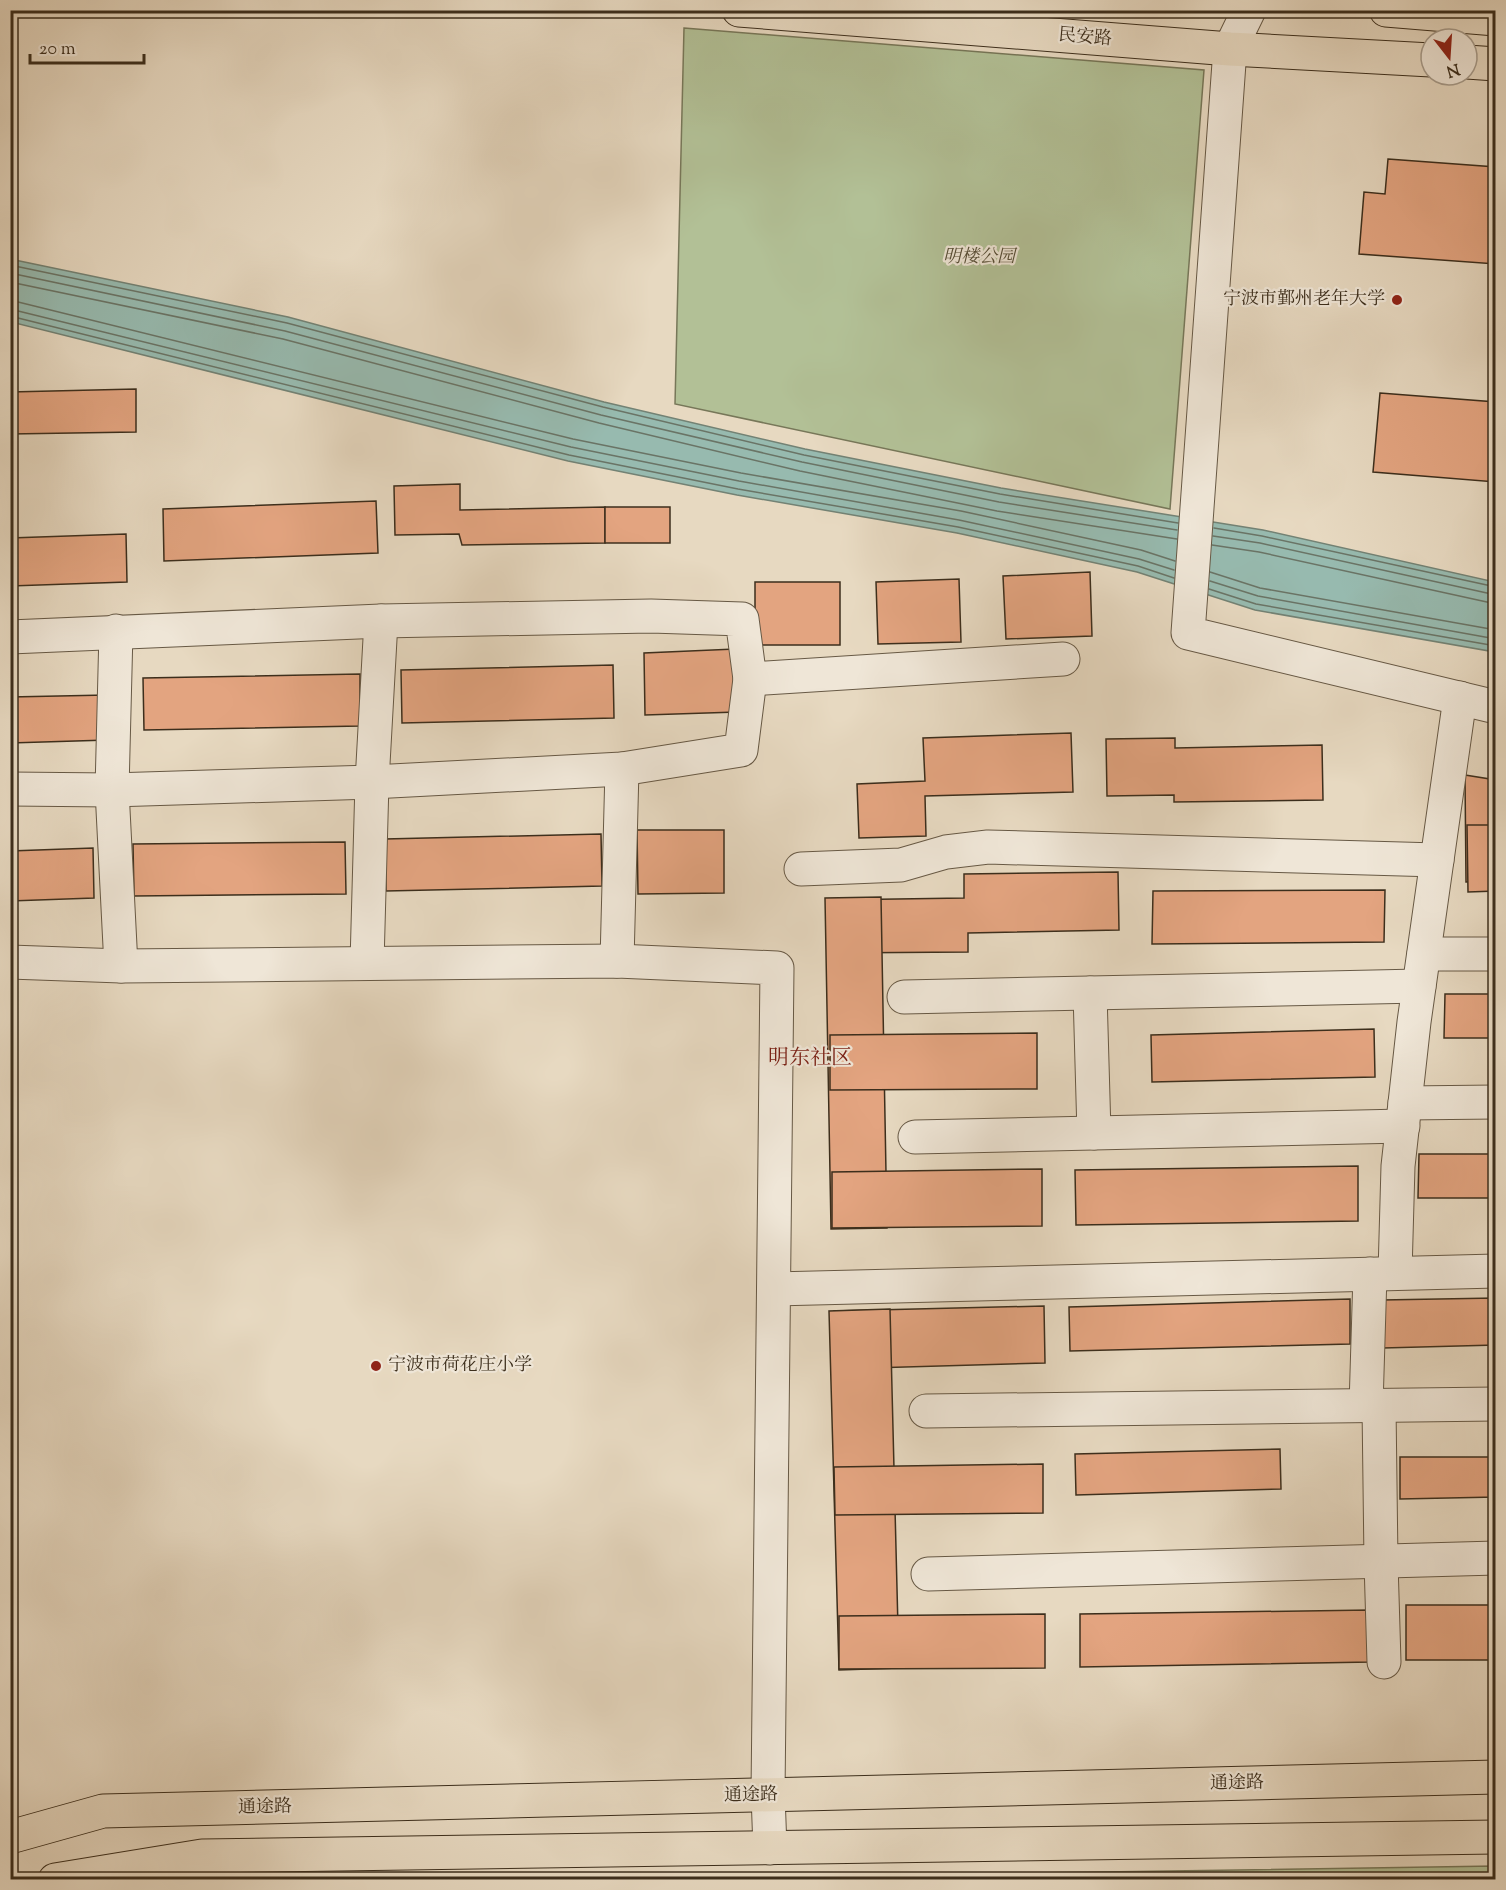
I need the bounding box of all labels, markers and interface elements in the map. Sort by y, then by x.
street label: 民安路 [1057,23,1113,53]
scale bar [30,27,144,65]
north arrow [1419,27,1479,87]
text: 20 m [39,37,76,63]
text: N [1443,56,1462,82]
park label: 明楼公园 [943,245,1018,271]
place label: 宁波市鄞州老年大学 [1223,287,1385,313]
marker: 宁波市鄞州老年大学 [1390,293,1404,307]
district label: 明东社区 [768,1044,852,1074]
place label: 宁波市荷花庄小学 [388,1353,532,1379]
marker: 宁波市荷花庄小学 [369,1359,383,1373]
street label: 通途路 [1210,1771,1264,1797]
street label: 通途路 [724,1783,778,1809]
street label: 通途路 [238,1795,292,1821]

